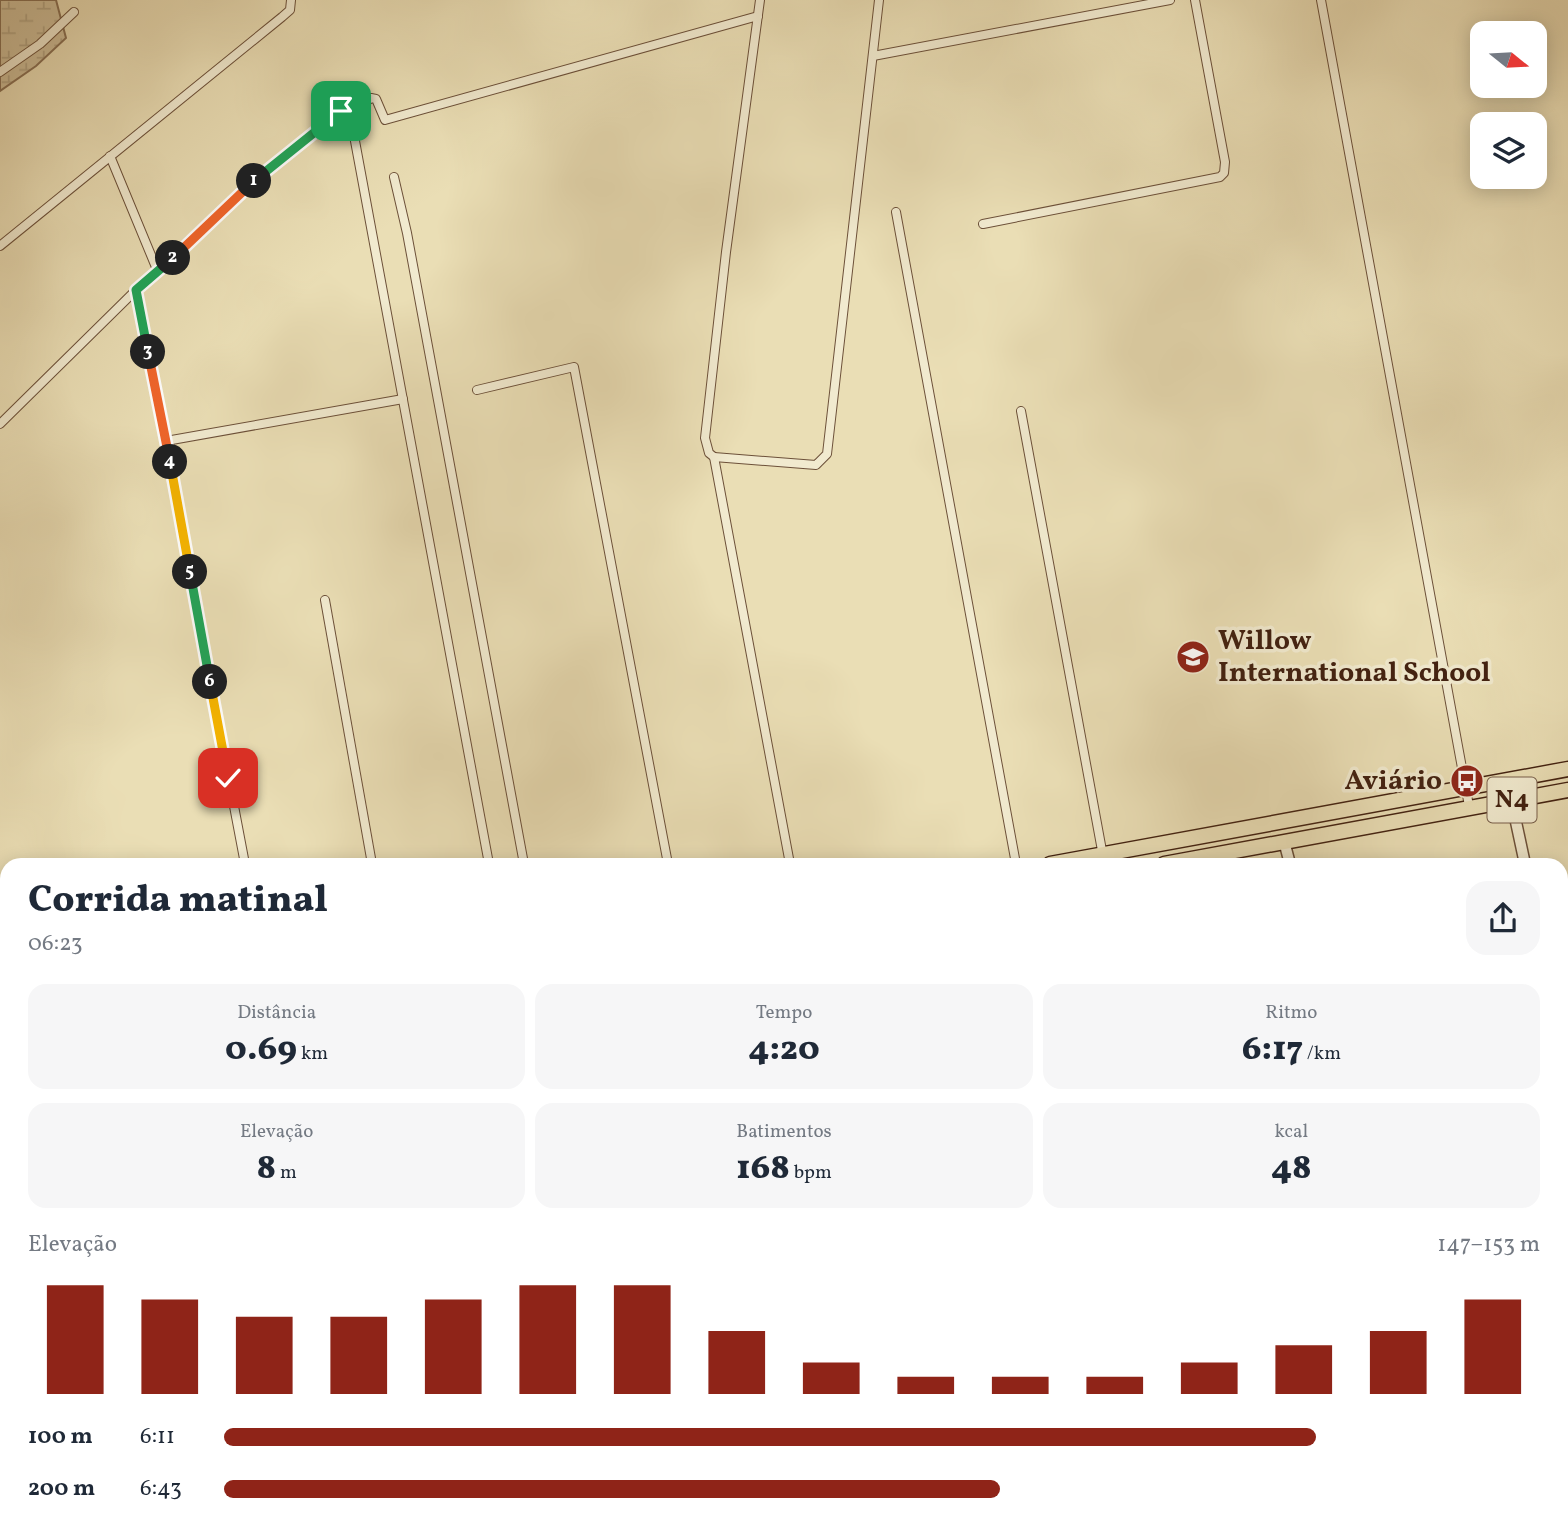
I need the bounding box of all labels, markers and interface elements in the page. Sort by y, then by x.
north arrow [1470,21,1547,98]
map controls [1470,21,1547,189]
pin [311,81,371,141]
icon: arrive [322,92,360,130]
button: layers [1470,112,1547,189]
pin: 1 [236,164,272,198]
text: 1 [250,167,257,193]
pin: 2 [156,240,190,276]
text: 2 [168,244,177,270]
pin: 3 [130,334,166,370]
text: 3 [143,338,152,364]
pin: 4 [152,444,188,480]
text: 4 [164,448,175,474]
pin: 5 [172,554,208,590]
text: 5 [185,558,194,584]
place label: Willow International School [1218,622,1491,693]
school or university icon: Willow International School [1174,638,1212,676]
pin: 6 [192,664,228,700]
text: 6 [204,668,215,694]
pin [198,748,258,808]
icon: check [209,759,247,797]
place label: Aviário [1344,762,1442,801]
bus stop icon: Aviário [1448,762,1486,800]
road number: N4 [1488,778,1536,822]
text: Corrida matinal [28,875,328,928]
button: share [1466,881,1540,955]
text: 06:23 [28,928,83,960]
text: Distância [237,1000,316,1026]
text: Tempo [756,1000,812,1026]
text: Ritmo [1265,1000,1317,1026]
text: 0.69 [225,1026,297,1074]
text: 4:20 [748,1026,820,1074]
text: 6:17 [1242,1026,1303,1074]
text: km [297,1041,328,1067]
text: /km [1303,1041,1341,1067]
text: Elevação [240,1119,313,1145]
text: Batimentos [736,1119,832,1145]
text: kcal [1274,1119,1308,1145]
text: 8 [257,1145,276,1193]
text: 168 [736,1145,790,1193]
text: 48 [1271,1145,1312,1193]
text: m [276,1160,297,1186]
text: bpm [790,1160,832,1186]
text: Elevação [28,1229,117,1261]
text: 147–153 m [1437,1229,1540,1261]
text: 100 m [28,1421,93,1453]
text: 6:11 [140,1421,175,1453]
text: 200 m [28,1473,95,1505]
text: 6:43 [140,1473,182,1505]

